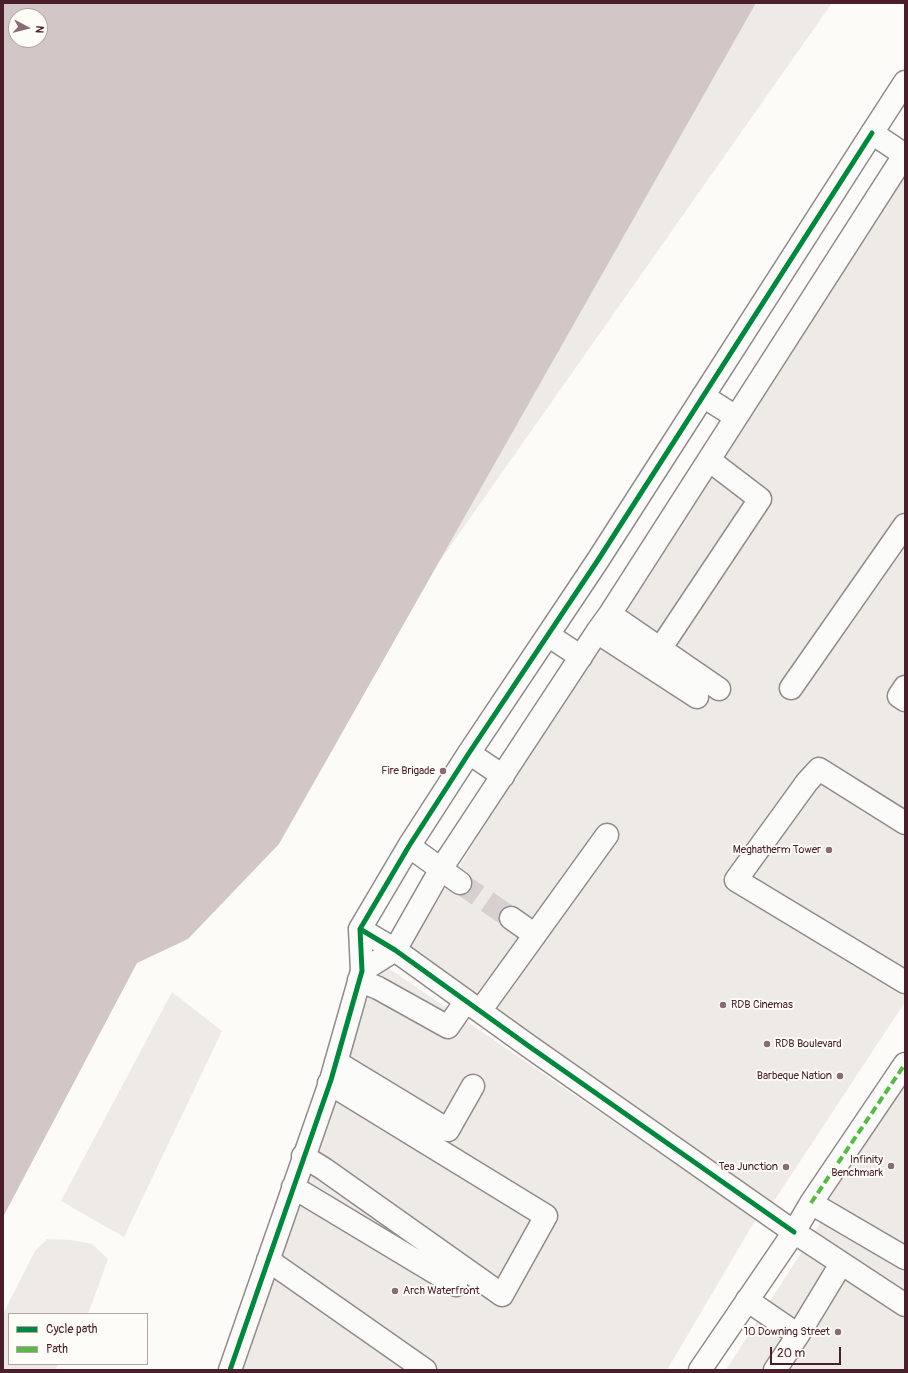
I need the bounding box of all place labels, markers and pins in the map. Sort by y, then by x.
place label: Fire Brigade [381,764,435,778]
marker: Fire Brigade [438,766,448,776]
place label: Meghatherm Tower [733,843,821,857]
marker: Meghatherm Tower [824,845,834,855]
place label: RDB Cinemas [731,998,793,1012]
marker: RDB Cinemas [718,1000,728,1010]
place label: RDB Boulevard [775,1037,842,1051]
marker: RDB Boulevard [762,1039,772,1049]
place label: Barbeque Nation [757,1069,832,1083]
marker: Barbeque Nation [835,1071,845,1081]
place label: Infinity Benchmark [831,1153,883,1179]
place label: Tea Junction [719,1160,778,1174]
marker: Infinity Benchmark [886,1161,896,1171]
marker: Tea Junction [781,1162,791,1172]
place label: Arch Waterfront [403,1284,480,1298]
marker: Arch Waterfront [390,1286,400,1296]
place label: 10 Downing Street [744,1325,830,1339]
marker: 10 Downing Street [833,1327,843,1337]

